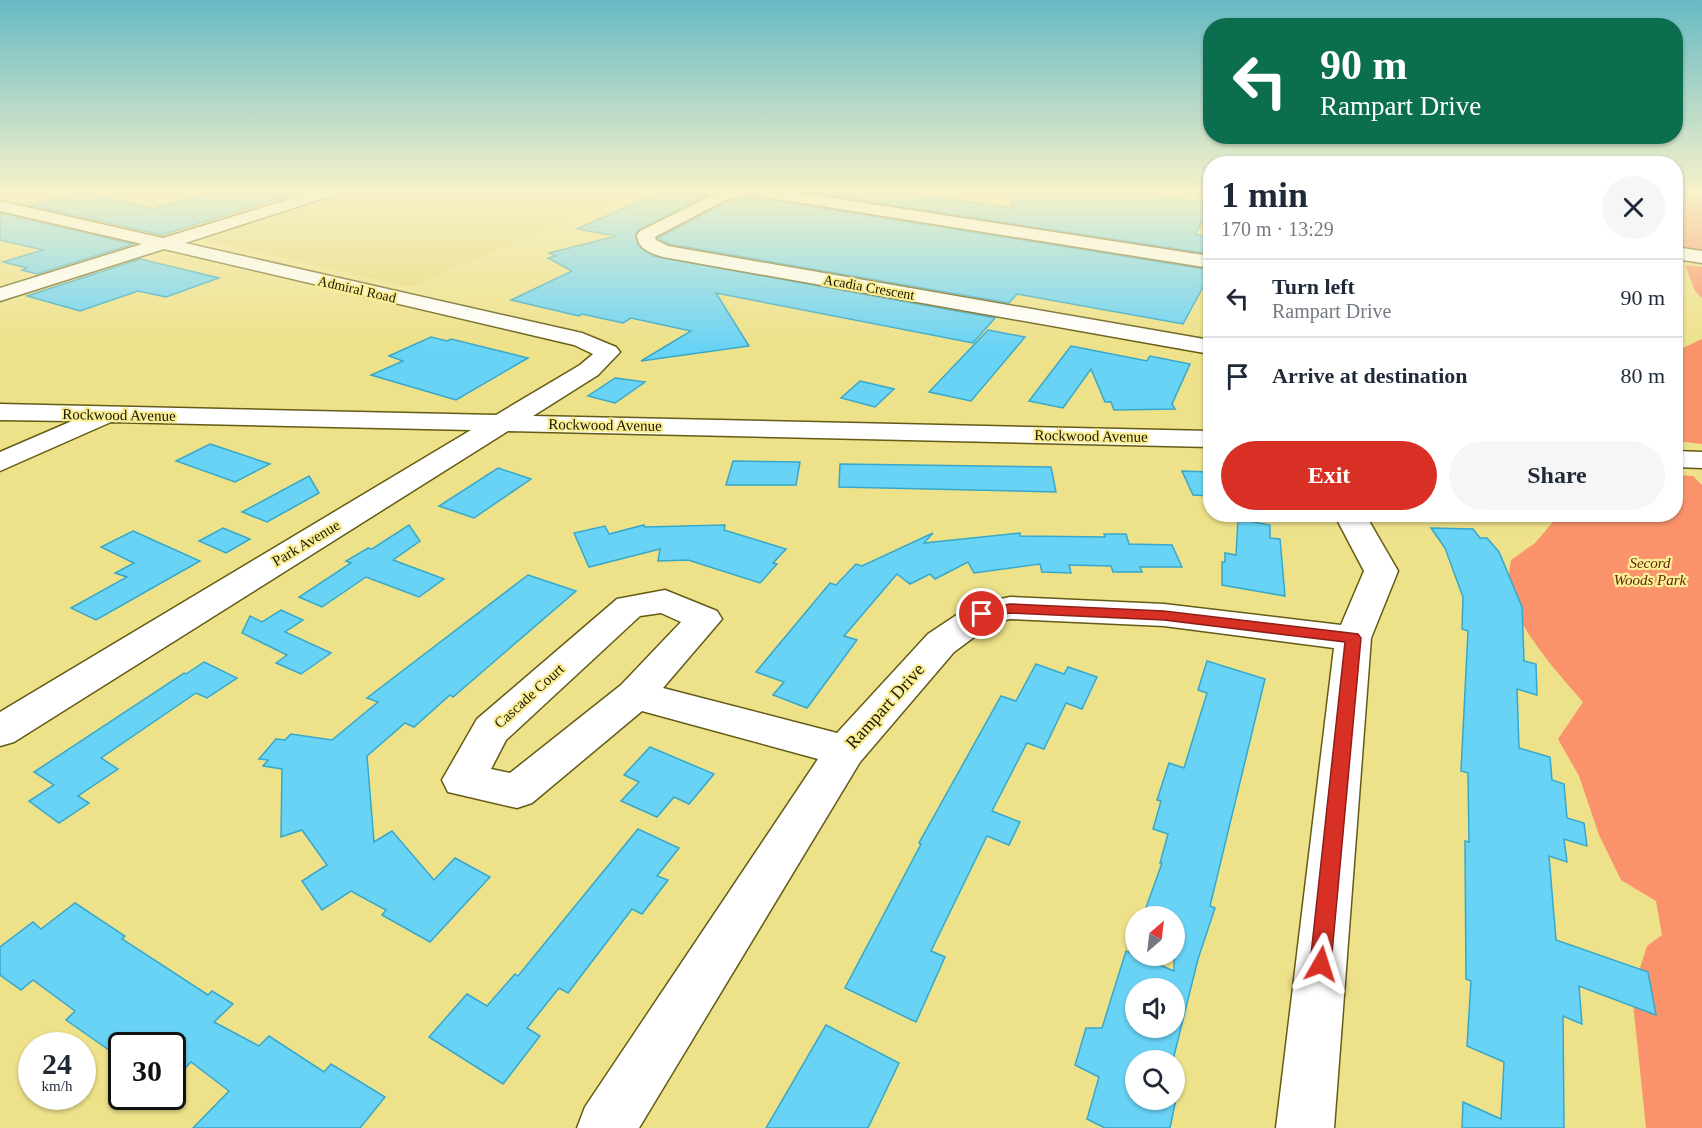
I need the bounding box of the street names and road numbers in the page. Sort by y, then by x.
street label: Acadia Crescent [822,272,916,303]
street label: Admiral Road [316,273,397,306]
street label: Rockwood Avenue [62,406,176,424]
street label: Rockwood Avenue [548,416,662,434]
street label: Rockwood Avenue [1034,427,1148,445]
street label: Park Avenue [269,516,343,569]
street label: Rampart Drive [842,659,928,753]
street label: Cascade Court [491,660,568,731]

